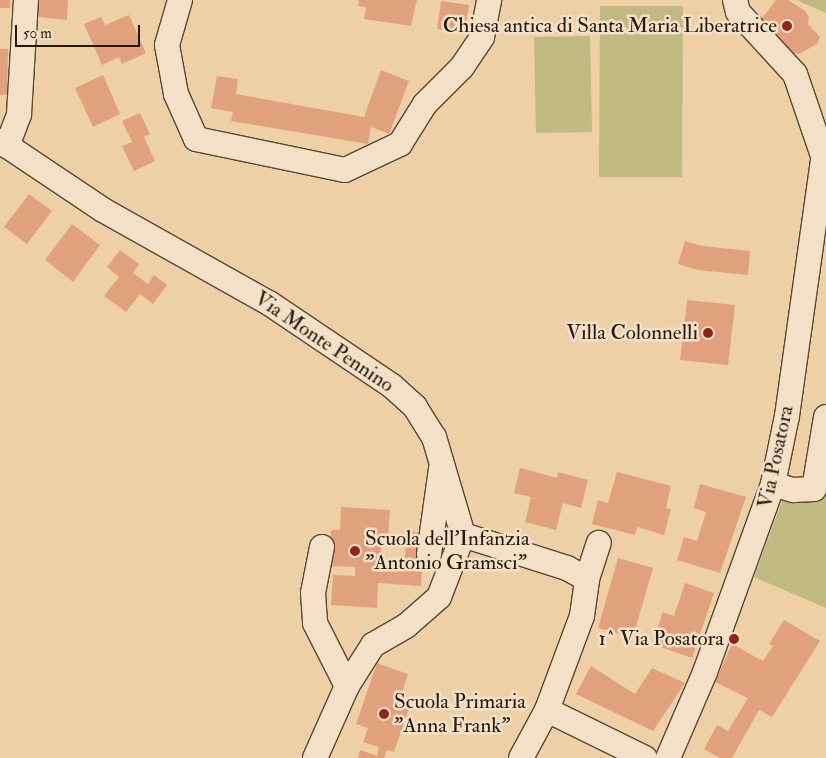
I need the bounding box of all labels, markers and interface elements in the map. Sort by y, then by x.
place label: Chiesa antica di Santa Maria Liberatrice [443,13,777,39]
scale bar [18,15,142,47]
marker: Chiesa antica di Santa Maria Liberatrice [781,20,793,32]
text: 50 m [23,24,52,43]
street label: Via Monte Pennino [249,286,399,398]
place label: Villa Colonnelli [566,320,698,346]
marker: Villa Colonnelli [702,327,714,339]
street label: Via Posatora [753,403,799,511]
place label: Scuola dell'Infanzia "Antonio Gramsci" [365,526,530,576]
marker: Scuola dell'Infanzia "Antonio Gramsci" [349,545,361,557]
place label: 1^ Via Posatora [598,626,724,652]
marker: 1^ Via Posatora [728,633,740,645]
place label: Scuola Primaria "Anna Frank" [394,689,526,739]
marker: Scuola Primaria "Anna Frank" [378,708,390,720]

